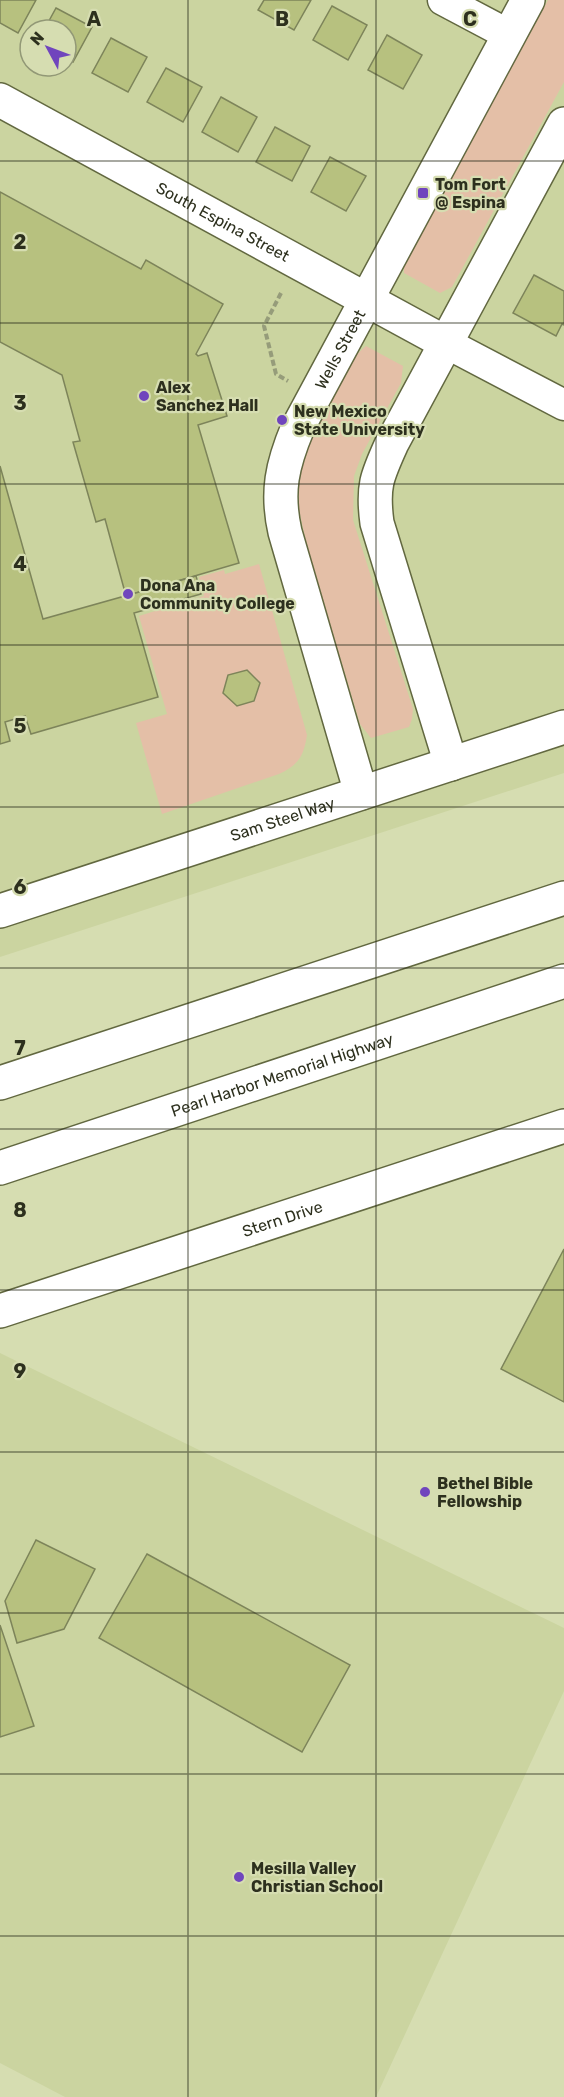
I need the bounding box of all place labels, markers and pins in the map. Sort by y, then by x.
place label: Tom Fort @ Espina [435,175,506,212]
marker: Tom Fort @ Espina [416,186,430,200]
place label: Alex Sanchez Hall [156,378,258,415]
marker: Alex Sanchez Hall [137,389,151,403]
place label: New Mexico State University [294,402,425,439]
marker: New Mexico State University [275,413,289,427]
place label: Dona Ana Community College [140,576,295,613]
marker: Dona Ana Community College [121,587,135,601]
place label: Bethel Bible Fellowship [437,1474,533,1511]
marker: Bethel Bible Fellowship [418,1485,432,1499]
place label: Mesilla Valley Christian School [251,1859,383,1896]
marker: Mesilla Valley Christian School [232,1870,246,1884]

